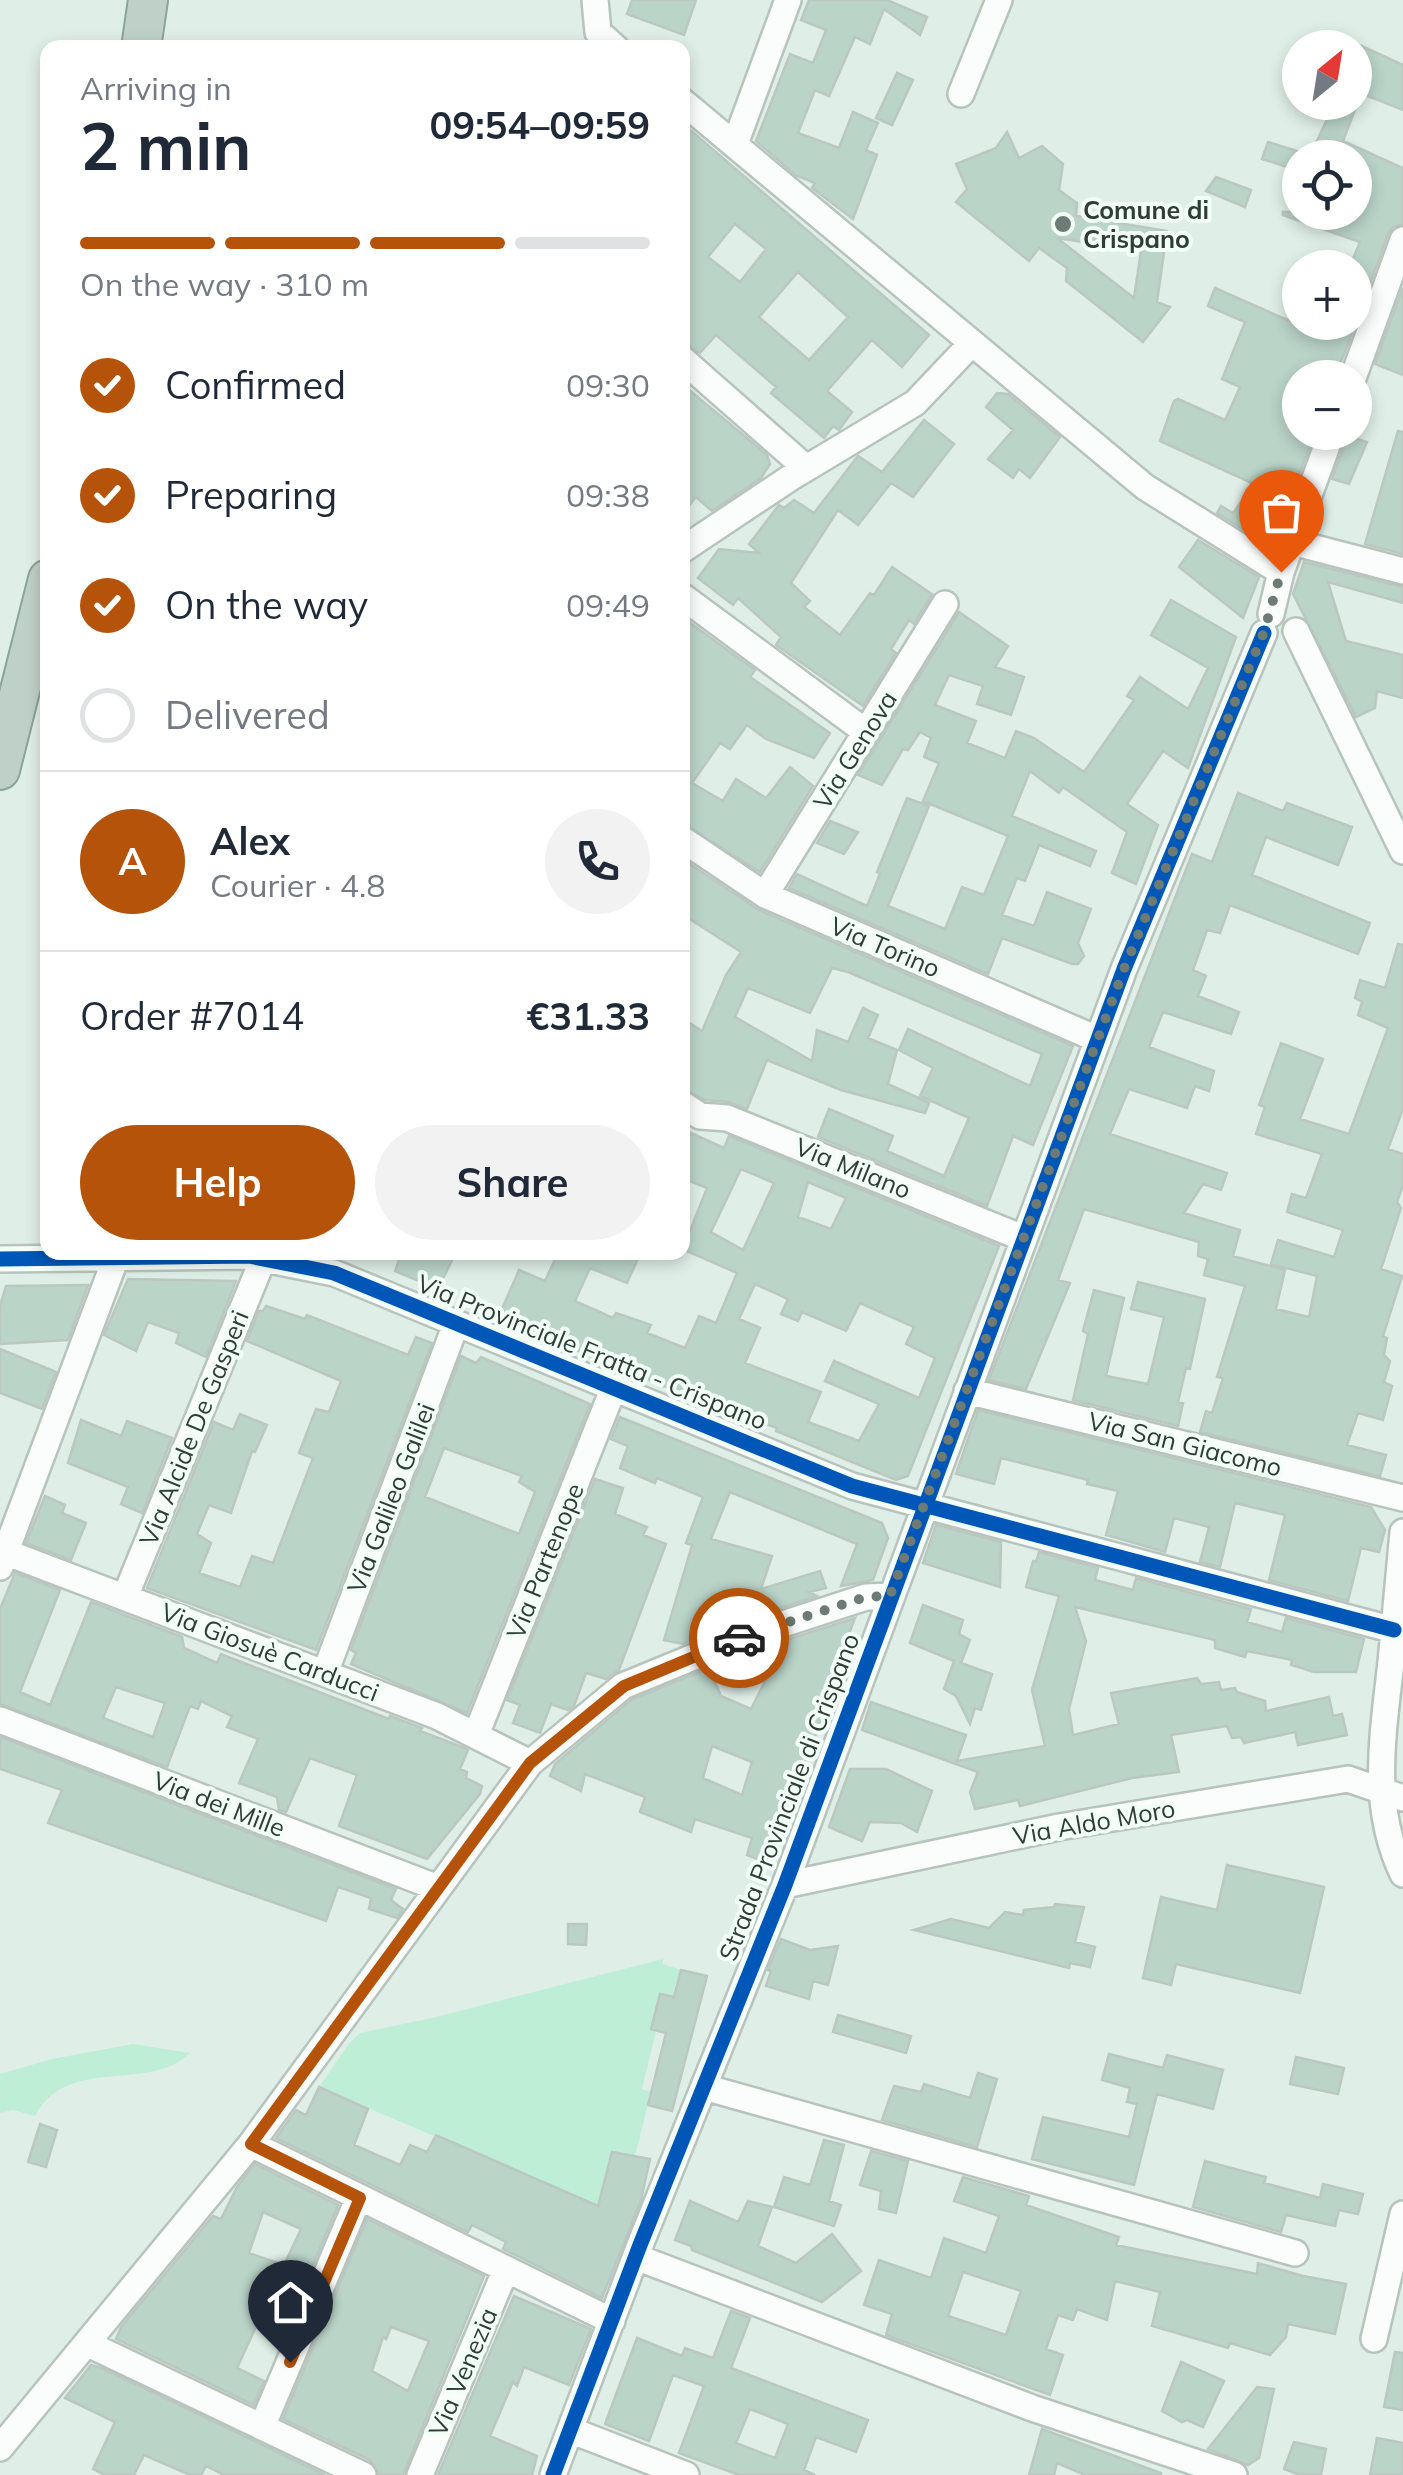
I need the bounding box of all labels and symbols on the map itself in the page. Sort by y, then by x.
north arrow [1282,30,1372,120]
place label: Comune di Crispano [1083,194,1209,254]
marker: Comune di Crispano [1052,213,1074,235]
pin [1239,470,1324,573]
street label: Via Genova [806,685,903,815]
street label: Via Torino [826,910,945,984]
street label: Via Milano [791,1130,916,1205]
street label: Via Provinciale Fratta - Crispano [413,1267,772,1436]
street label: Via Alcide De Gasperi [132,1306,255,1550]
street label: Via Galileo Galilei [340,1398,441,1597]
street label: Via San Giacomo [1085,1404,1285,1483]
street label: Via Partenope [499,1478,590,1643]
courier [689,1588,789,1688]
street label: Via Giosuè Carducci [157,1596,383,1707]
street label: Strada Provinciale di Crispano [712,1629,865,1965]
street label: Via dei Mille [149,1764,290,1843]
street label: Via Aldo Moro [1010,1792,1177,1851]
pin [248,2260,333,2363]
street label: Via Venezia [422,2303,504,2441]

